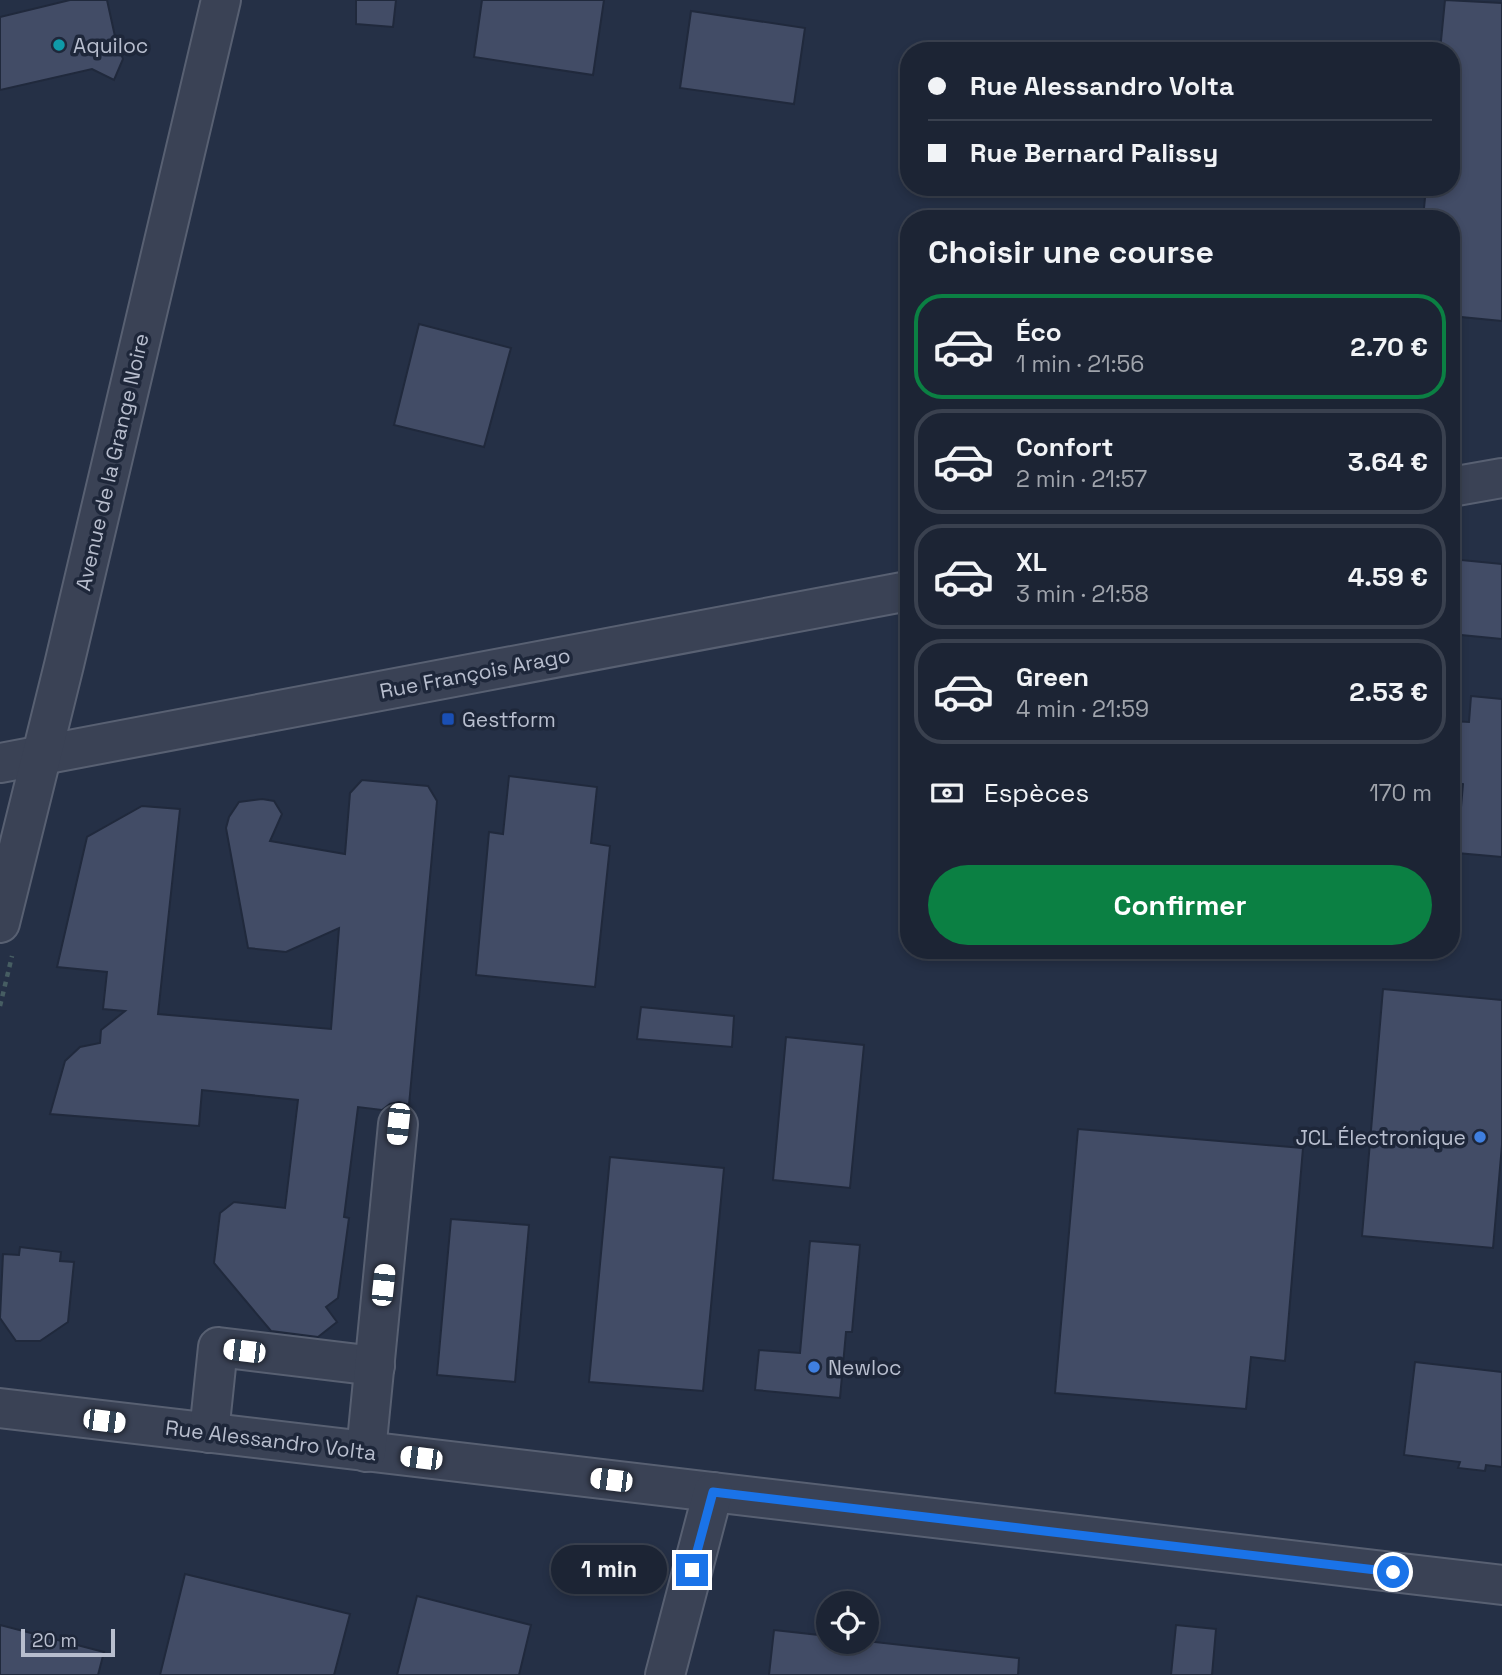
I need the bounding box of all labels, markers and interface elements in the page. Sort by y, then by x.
place label: Aquiloc [73,32,148,59]
marker: Aquiloc [51,37,67,53]
text: Rue Alessandro Volta [970,69,1234,103]
text: Rue Bernard Palissy [970,136,1218,170]
text: Choisir une course [928,232,1214,272]
icon: car [932,315,995,378]
text: Éco [1016,315,1062,349]
text: 2.70 € [1350,330,1428,364]
street label: Avenue de la Grange Noire [69,331,155,593]
text: 1 min · 21:56 [1016,349,1144,379]
icon: car [932,430,995,493]
text: Confort [1016,430,1113,464]
text: 3.64 € [1348,445,1428,479]
text: 2 min · 21:57 [1016,464,1147,494]
icon: car [932,545,995,608]
text: XL [1016,545,1047,579]
text: 4.59 € [1348,560,1428,594]
text: 3 min · 21:58 [1016,579,1149,609]
street label: Rue François Arago [377,641,573,705]
icon: car [932,660,995,723]
text: Green [1016,660,1089,694]
text: 2.53 € [1349,675,1428,709]
text: 4 min · 21:59 [1016,694,1149,724]
place label: Gestform [462,706,556,733]
marker: Gestform [440,711,456,727]
icon: cash [928,774,966,812]
text: Espèces [984,776,1089,810]
text: 170 m [1369,778,1432,808]
button: Confirmer [928,865,1432,945]
car [386,1102,411,1146]
place label: JCL Électronique [1295,1124,1466,1151]
marker: JCL Électronique [1472,1129,1488,1145]
car [371,1263,396,1307]
car [222,1338,267,1364]
place label: Newloc [828,1354,902,1381]
marker: Newloc [806,1359,822,1375]
car [82,1408,127,1434]
street label: Rue Alessandro Volta [164,1414,378,1466]
car [399,1445,444,1471]
car [589,1467,634,1493]
callout: 1 min [552,1546,668,1594]
text: 1 min [581,1554,637,1584]
route end [676,1554,708,1586]
route start [1377,1556,1409,1588]
map controls [816,1591,879,1654]
button: locate [816,1591,879,1654]
scale bar [21,1626,116,1658]
text: 20 m [32,1628,77,1653]

